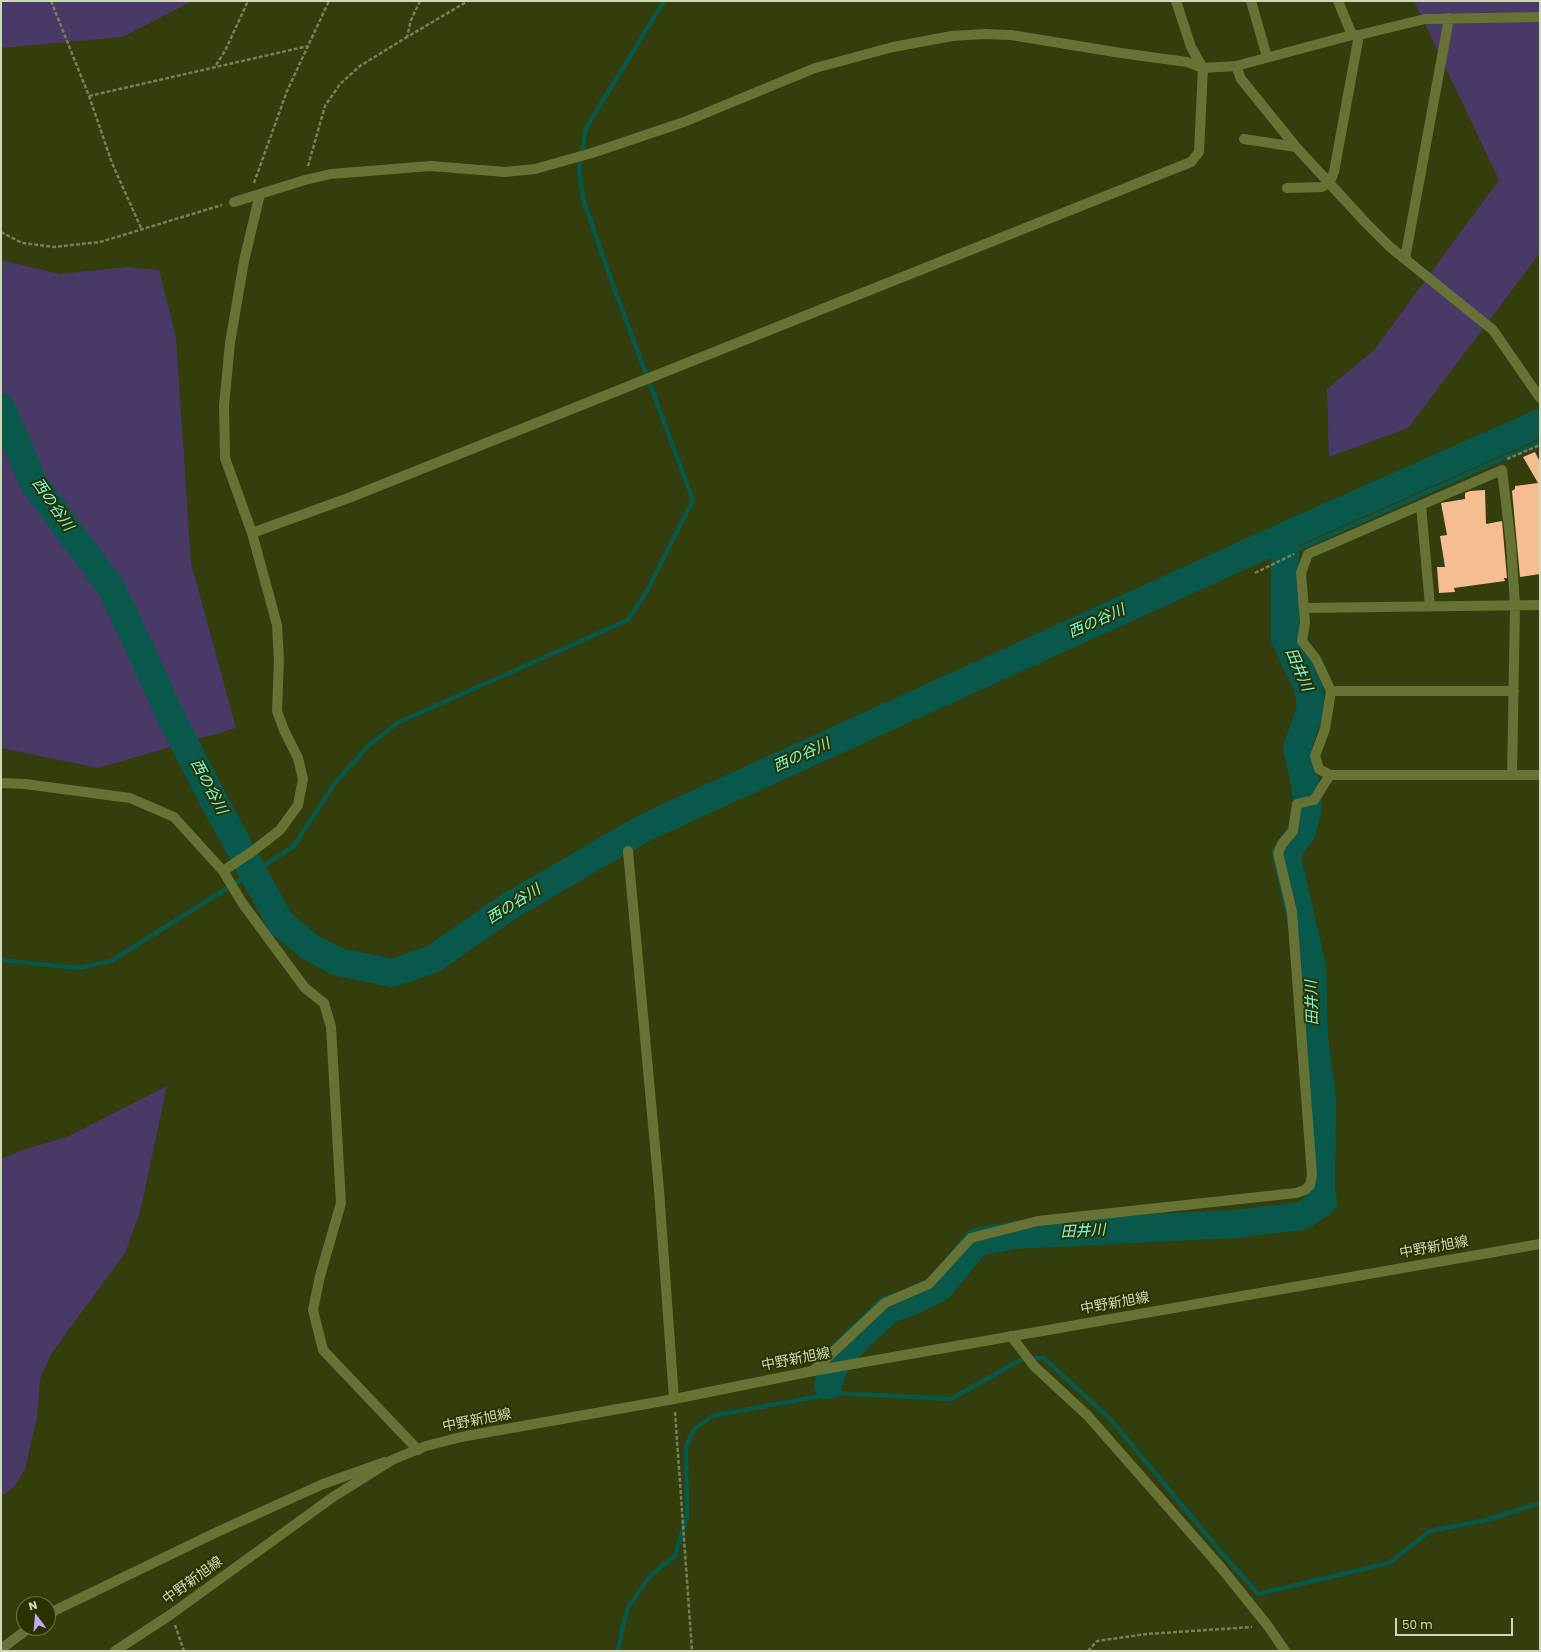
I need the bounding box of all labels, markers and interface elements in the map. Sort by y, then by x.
water label: 西の谷川 [27,475,77,535]
water label: 西の谷川 [1066,602,1128,642]
water label: 田井川 [1281,646,1315,694]
water label: 西の谷川 [771,736,833,776]
water label: 西の谷川 [186,756,230,818]
water label: 西の谷川 [484,881,544,929]
water label: 田井川 [1303,980,1323,1026]
water label: 田井川 [1060,1222,1106,1242]
street label: 中野新旭線 [1398,1234,1470,1262]
street label: 中野新旭線 [1079,1290,1151,1318]
street label: 中野新旭線 [760,1345,832,1375]
street label: 中野新旭線 [441,1406,513,1436]
street label: 中野新旭線 [160,1554,226,1608]
north arrow [16,1596,56,1636]
text: N [27,1597,39,1614]
scale bar [1397,1610,1515,1636]
text: 50 m [1402,1616,1433,1633]

